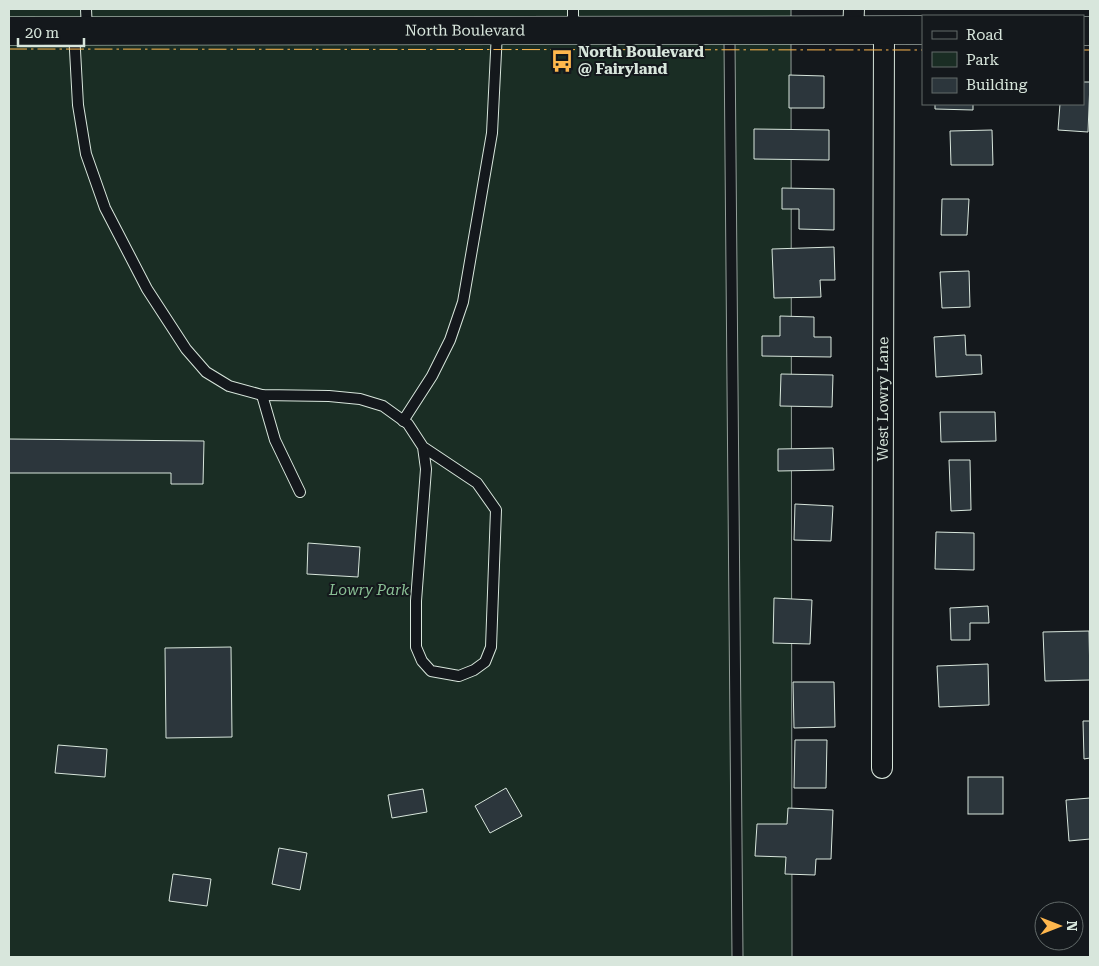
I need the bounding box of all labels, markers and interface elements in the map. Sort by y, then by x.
scale bar [18,15,84,47]
legend [922,15,1084,105]
street label: North Boulevard [405,21,525,40]
text: 20 m [25,24,60,42]
text: Road [966,26,1003,44]
place label: North Boulevard @ Fairyland [578,43,704,78]
bus stop icon: North Boulevard @ Fairyland [549,48,575,74]
text: Park [966,51,1000,69]
text: Building [966,76,1028,94]
street label: West Lowry Lane [874,337,892,461]
park label: Lowry Park [328,581,410,599]
north arrow [1034,901,1084,951]
text: N [1064,921,1080,932]

